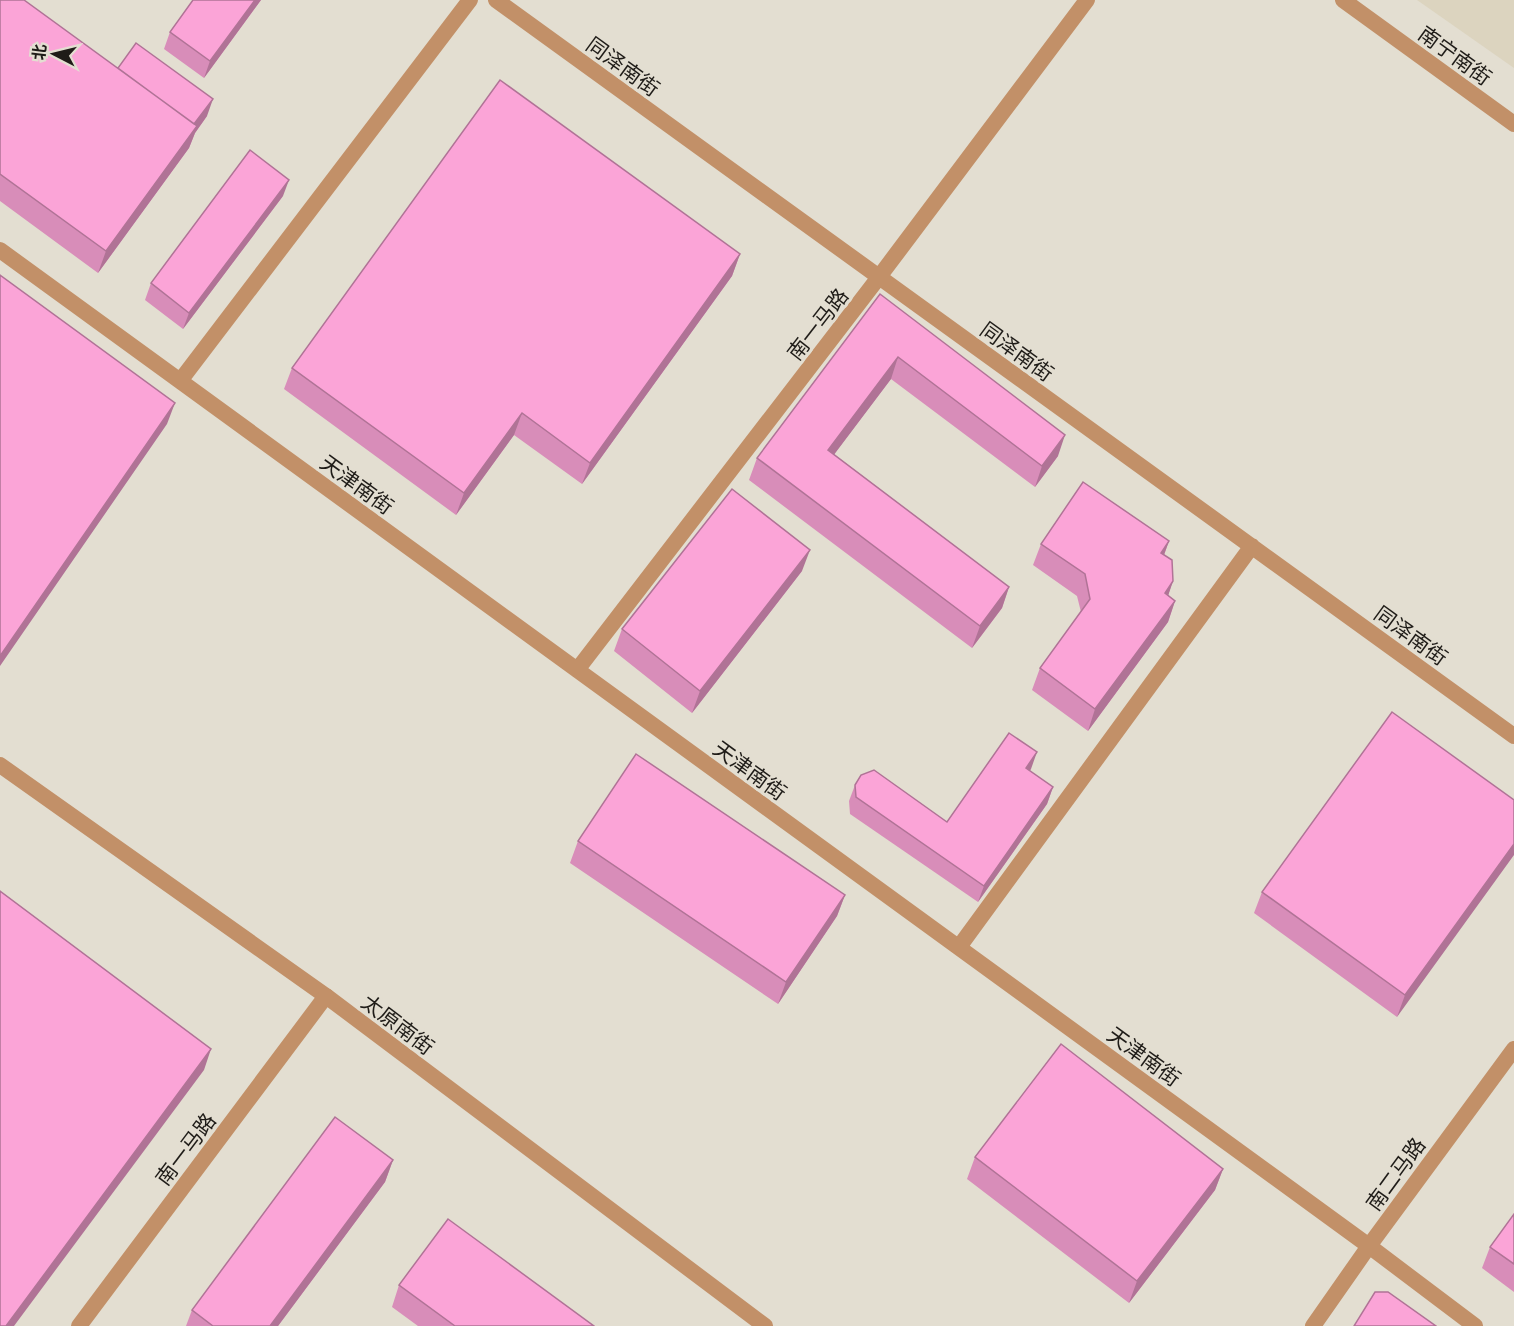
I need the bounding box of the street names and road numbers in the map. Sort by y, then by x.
street label: 南宁南街 [1413,17,1499,91]
street label: 同泽南街 [581,28,667,102]
street label: 南一马路 [778,280,854,366]
street label: 同泽南街 [975,313,1061,387]
street label: 天津南街 [315,446,401,520]
street label: 同泽南街 [1369,597,1455,671]
street label: 天津南街 [708,732,794,806]
street label: 太原南街 [356,985,442,1061]
street label: 天津南街 [1102,1018,1188,1092]
street label: 南一马路 [146,1105,222,1191]
street label: 南二马路 [1357,1130,1431,1216]

